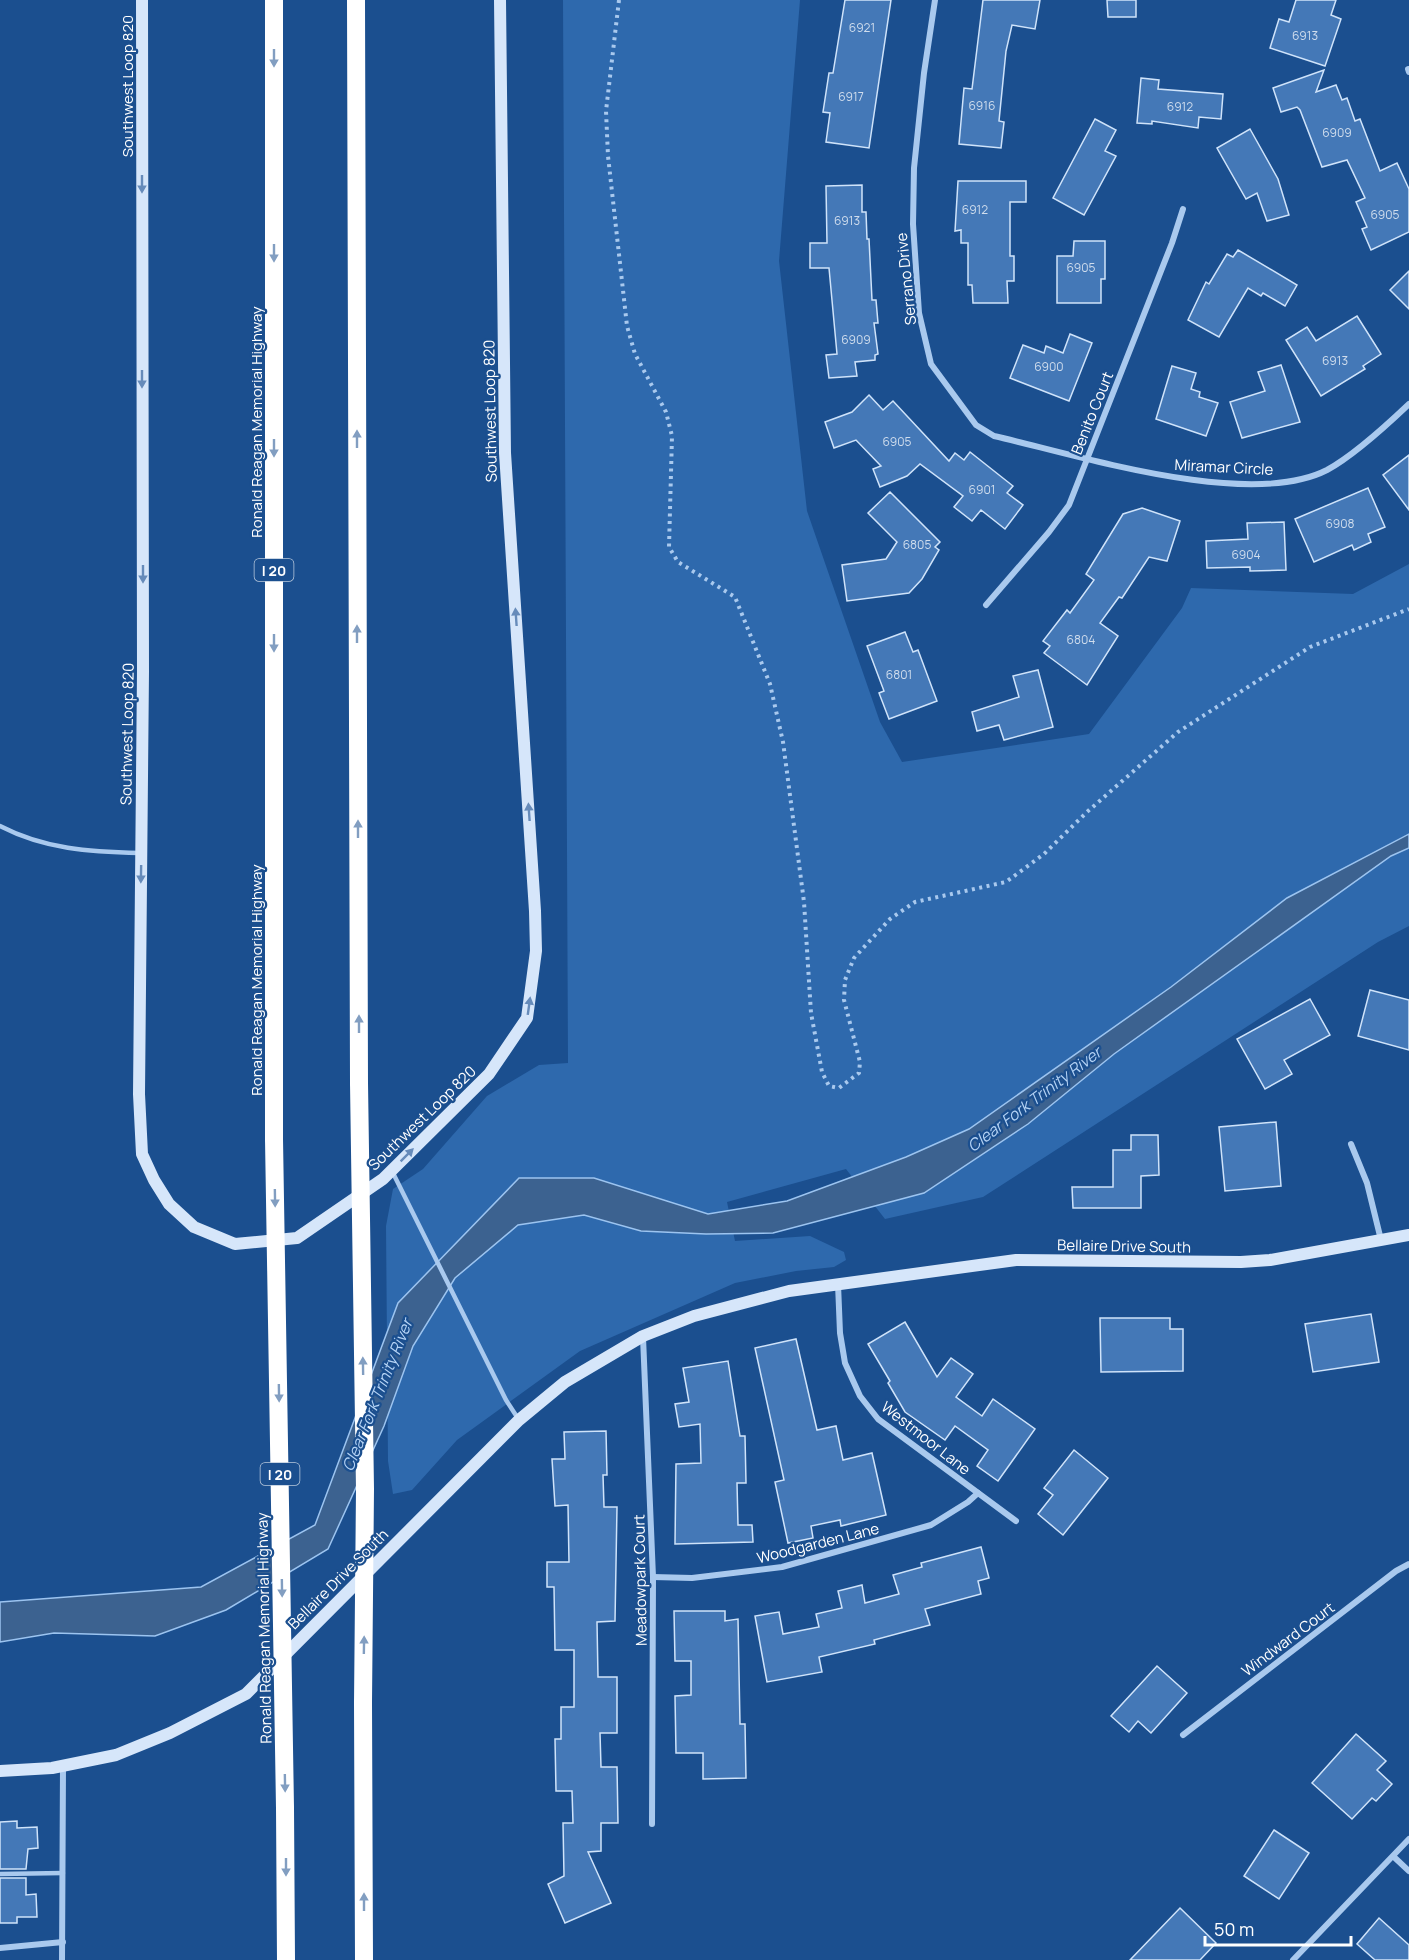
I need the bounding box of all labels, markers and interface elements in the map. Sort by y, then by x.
street label: Southwest Loop 820 [117,15,138,157]
house number: 6921 [849,19,875,36]
house number: 6913 [1292,27,1318,44]
one-way arrow [269,49,279,68]
house number: 6917 [838,88,864,105]
house number: 6916 [969,97,995,114]
house number: 6912 [1167,98,1193,115]
house number: 6909 [1322,124,1352,141]
one-way arrow [137,175,147,194]
house number: 6912 [962,201,988,218]
house number: 6905 [1370,206,1400,223]
house number: 6913 [834,212,860,229]
street label: Serrano Drive [891,232,921,326]
one-way arrow [269,244,279,263]
house number: 6905 [1066,259,1096,276]
street label: Ronald Reagan Memorial Highway [246,306,267,538]
house number: 6909 [841,331,871,348]
street label: Southwest Loop 820 [478,340,502,482]
house number: 6913 [1322,352,1348,369]
house number: 6900 [1034,358,1064,375]
street label: Benito Court [1066,368,1118,458]
one-way arrow [137,370,147,389]
one-way arrow [352,430,362,449]
house number: 6905 [882,433,912,450]
one-way arrow [269,439,279,458]
street label: Miramar Circle [1174,454,1274,480]
house number: 6901 [969,481,995,498]
house number: 6908 [1325,515,1355,532]
house number: 6805 [903,536,931,553]
house number: 6904 [1231,546,1261,563]
road number: I 20 [254,559,294,581]
one-way arrow [138,565,148,584]
one-way arrow [511,608,520,627]
one-way arrow [352,625,362,644]
house number: 6804 [1067,631,1095,648]
one-way arrow [269,634,279,653]
street label: Southwest Loop 820 [115,663,139,805]
house number: 6801 [886,666,912,683]
one-way arrow [524,802,534,821]
one-way arrow [353,820,363,839]
street label: Ronald Reagan Memorial Highway [246,864,267,1096]
one-way arrow [136,865,146,884]
one-way arrow [524,996,533,1015]
one-way arrow [354,1015,364,1034]
water label: Clear Fork Trinity River [963,1040,1107,1157]
street label: Southwest Loop 820 [363,1061,481,1175]
one-way arrow [400,1149,414,1163]
one-way arrow [270,1188,280,1207]
street label: Bellaire Drive South [1057,1234,1191,1258]
water label: Clear Fork Trinity River [336,1313,418,1474]
one-way arrow [358,1356,368,1375]
one-way arrow [274,1383,283,1402]
street label: Westmoor Lane [877,1396,975,1480]
road number: I 20 [260,1463,300,1485]
street label: Ronald Reagan Memorial Highway [251,1512,277,1744]
street label: Meadowpark Court [628,1514,652,1646]
street label: Woodgarden Lane [755,1518,881,1568]
street label: Bellaire Drive South [283,1524,393,1634]
one-way arrow [277,1578,287,1597]
street label: Windward Court [1237,1597,1339,1681]
one-way arrow [359,1635,369,1654]
one-way arrow [280,1773,290,1792]
one-way arrow [281,1857,291,1876]
one-way arrow [359,1892,369,1911]
scale bar [1205,1909,1350,1947]
text: 50 m [1214,1917,1254,1941]

